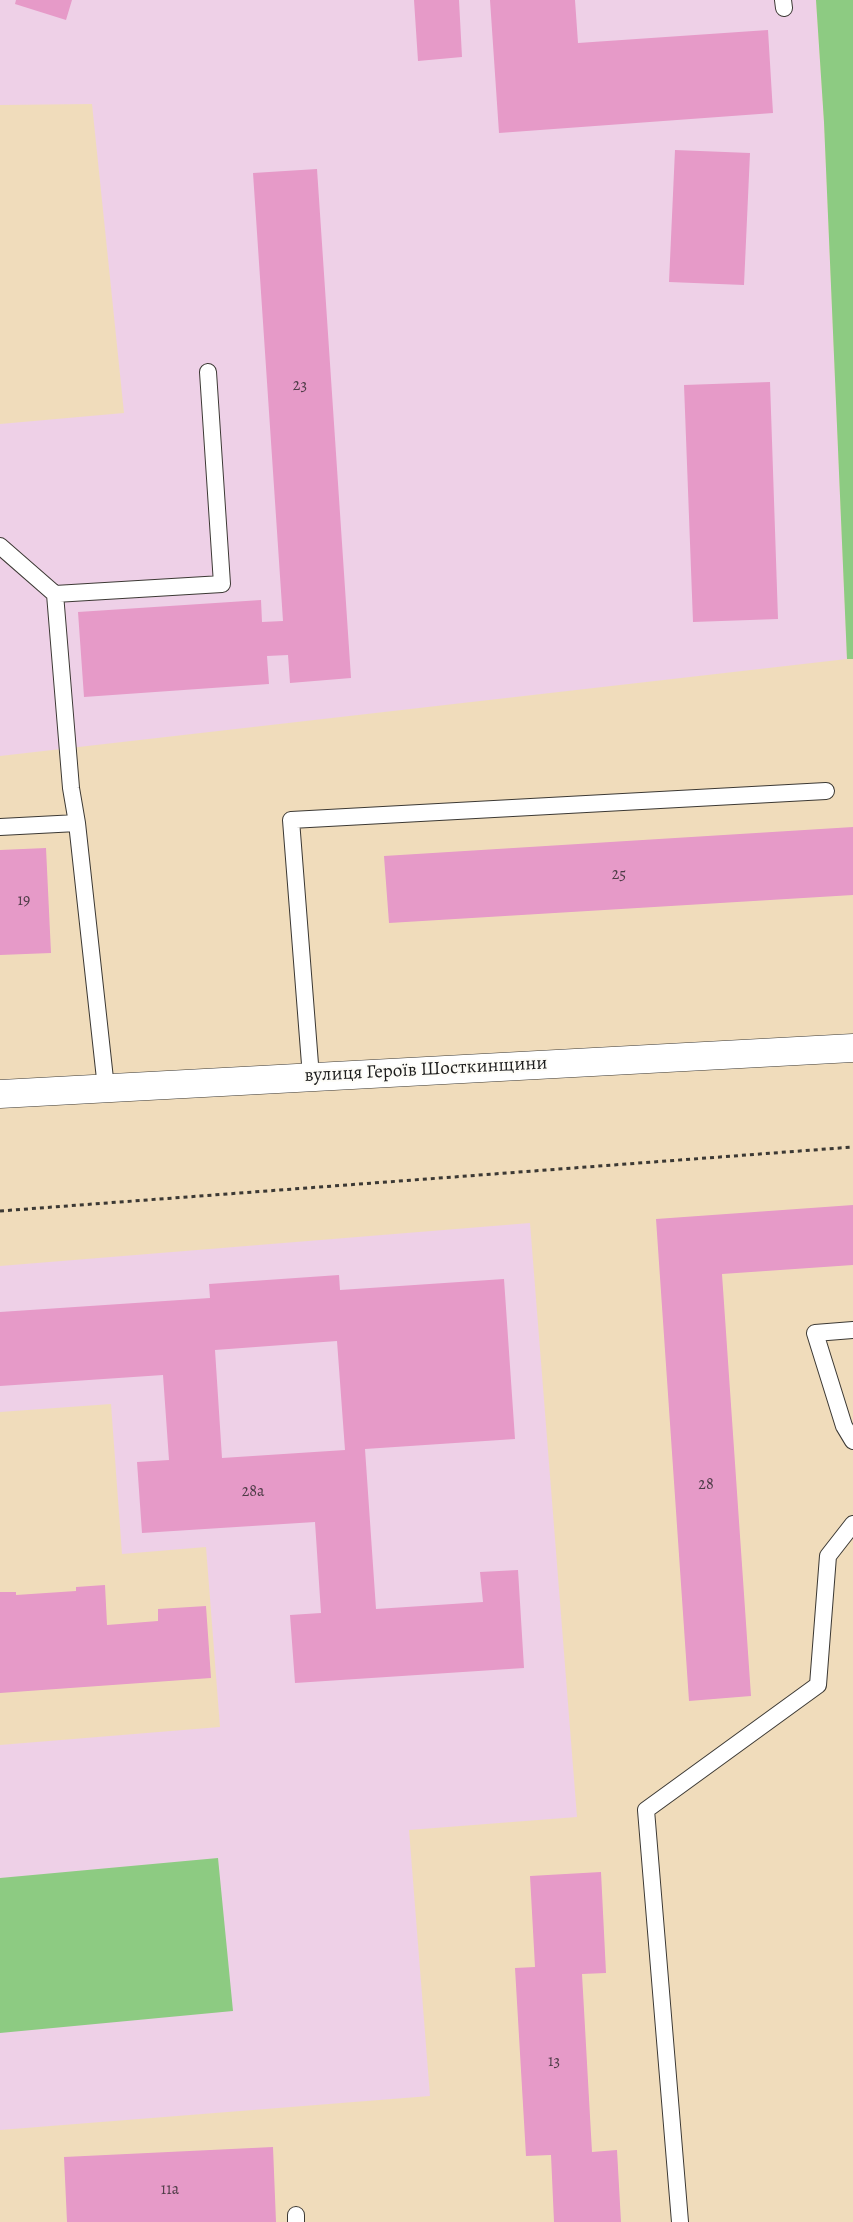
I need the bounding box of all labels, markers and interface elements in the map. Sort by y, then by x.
house number: 23 [293,376,307,396]
house number: 25 [612,865,626,885]
house number: 19 [18,891,30,911]
street label: вулиця Героїв Шосткинщини [304,1052,548,1088]
house number: 28 [698,1475,714,1495]
house number: 28а [242,1482,264,1502]
house number: 13 [548,2052,560,2072]
house number: 11а [161,2180,179,2200]

